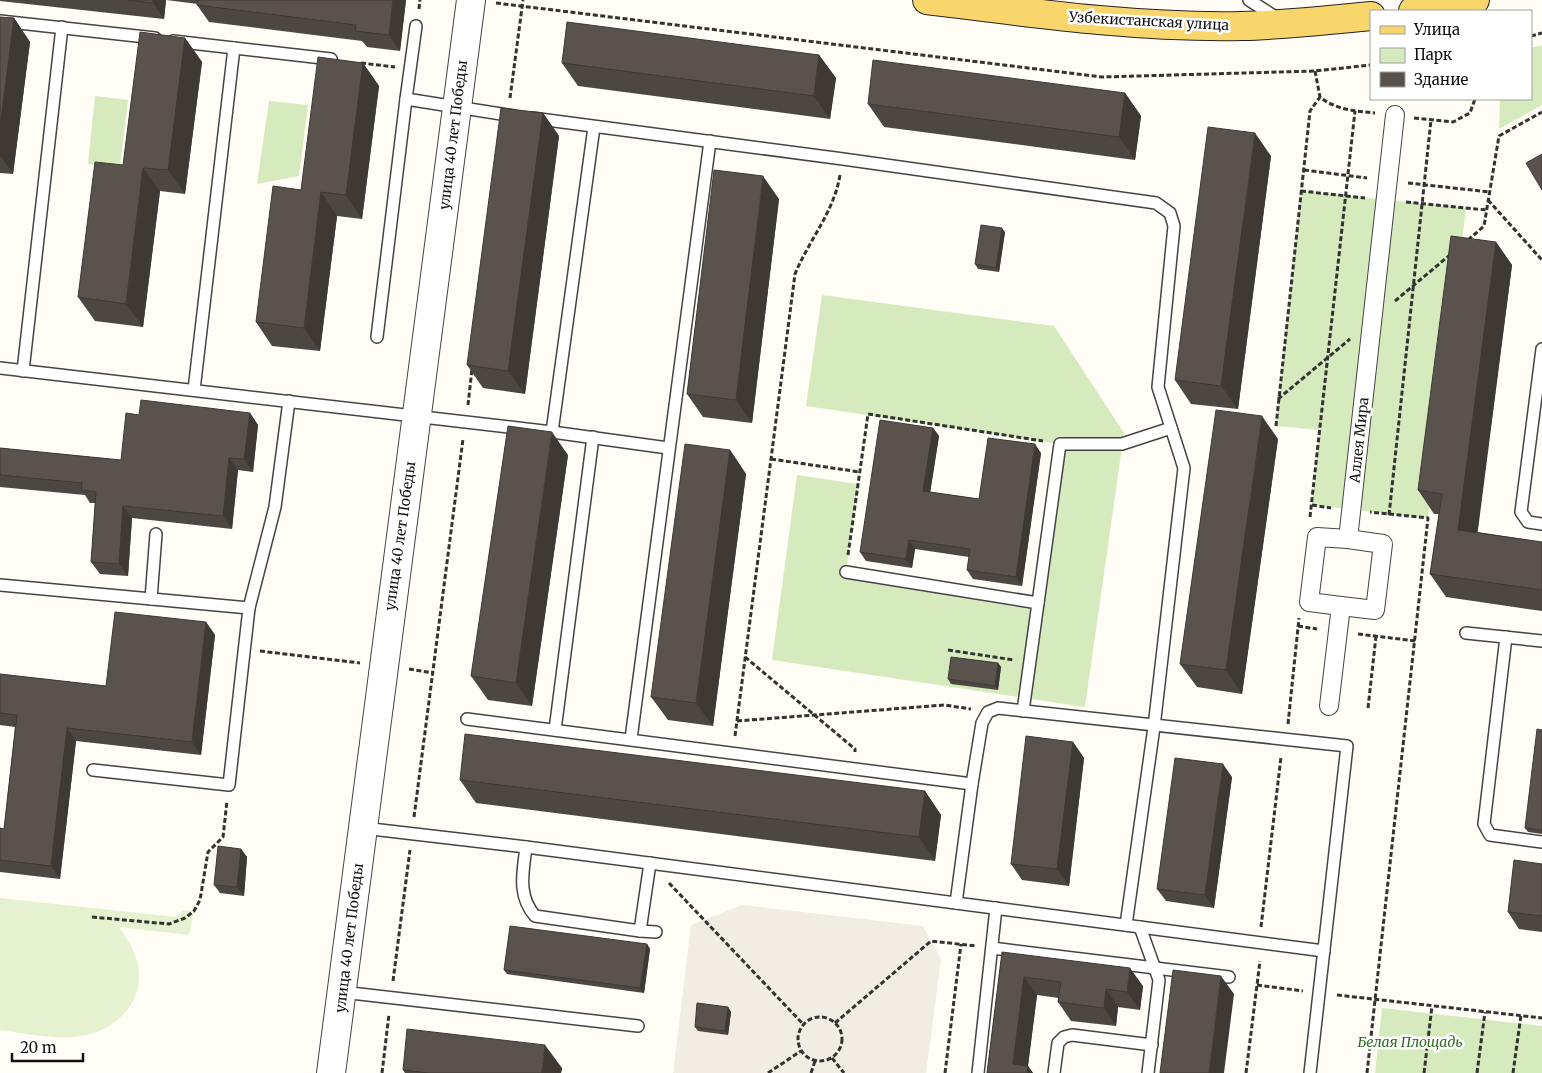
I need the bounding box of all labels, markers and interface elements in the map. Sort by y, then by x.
street label: Узбекистанская улица [1067,8,1230,34]
legend [1370,10,1532,100]
text: Улица [1413,20,1460,39]
text: Парк [1414,45,1453,64]
street label: улица 40 лет Победы [435,59,471,211]
text: Здание [1414,70,1468,89]
street label: Аллея Мира [1345,396,1373,485]
street label: улица 40 лет Победы [381,460,419,612]
street label: улица 40 лет Победы [331,862,367,1014]
scale bar [12,1030,84,1062]
park label: Белая Площадь [1357,1033,1463,1051]
text: 20 m [20,1038,57,1057]

